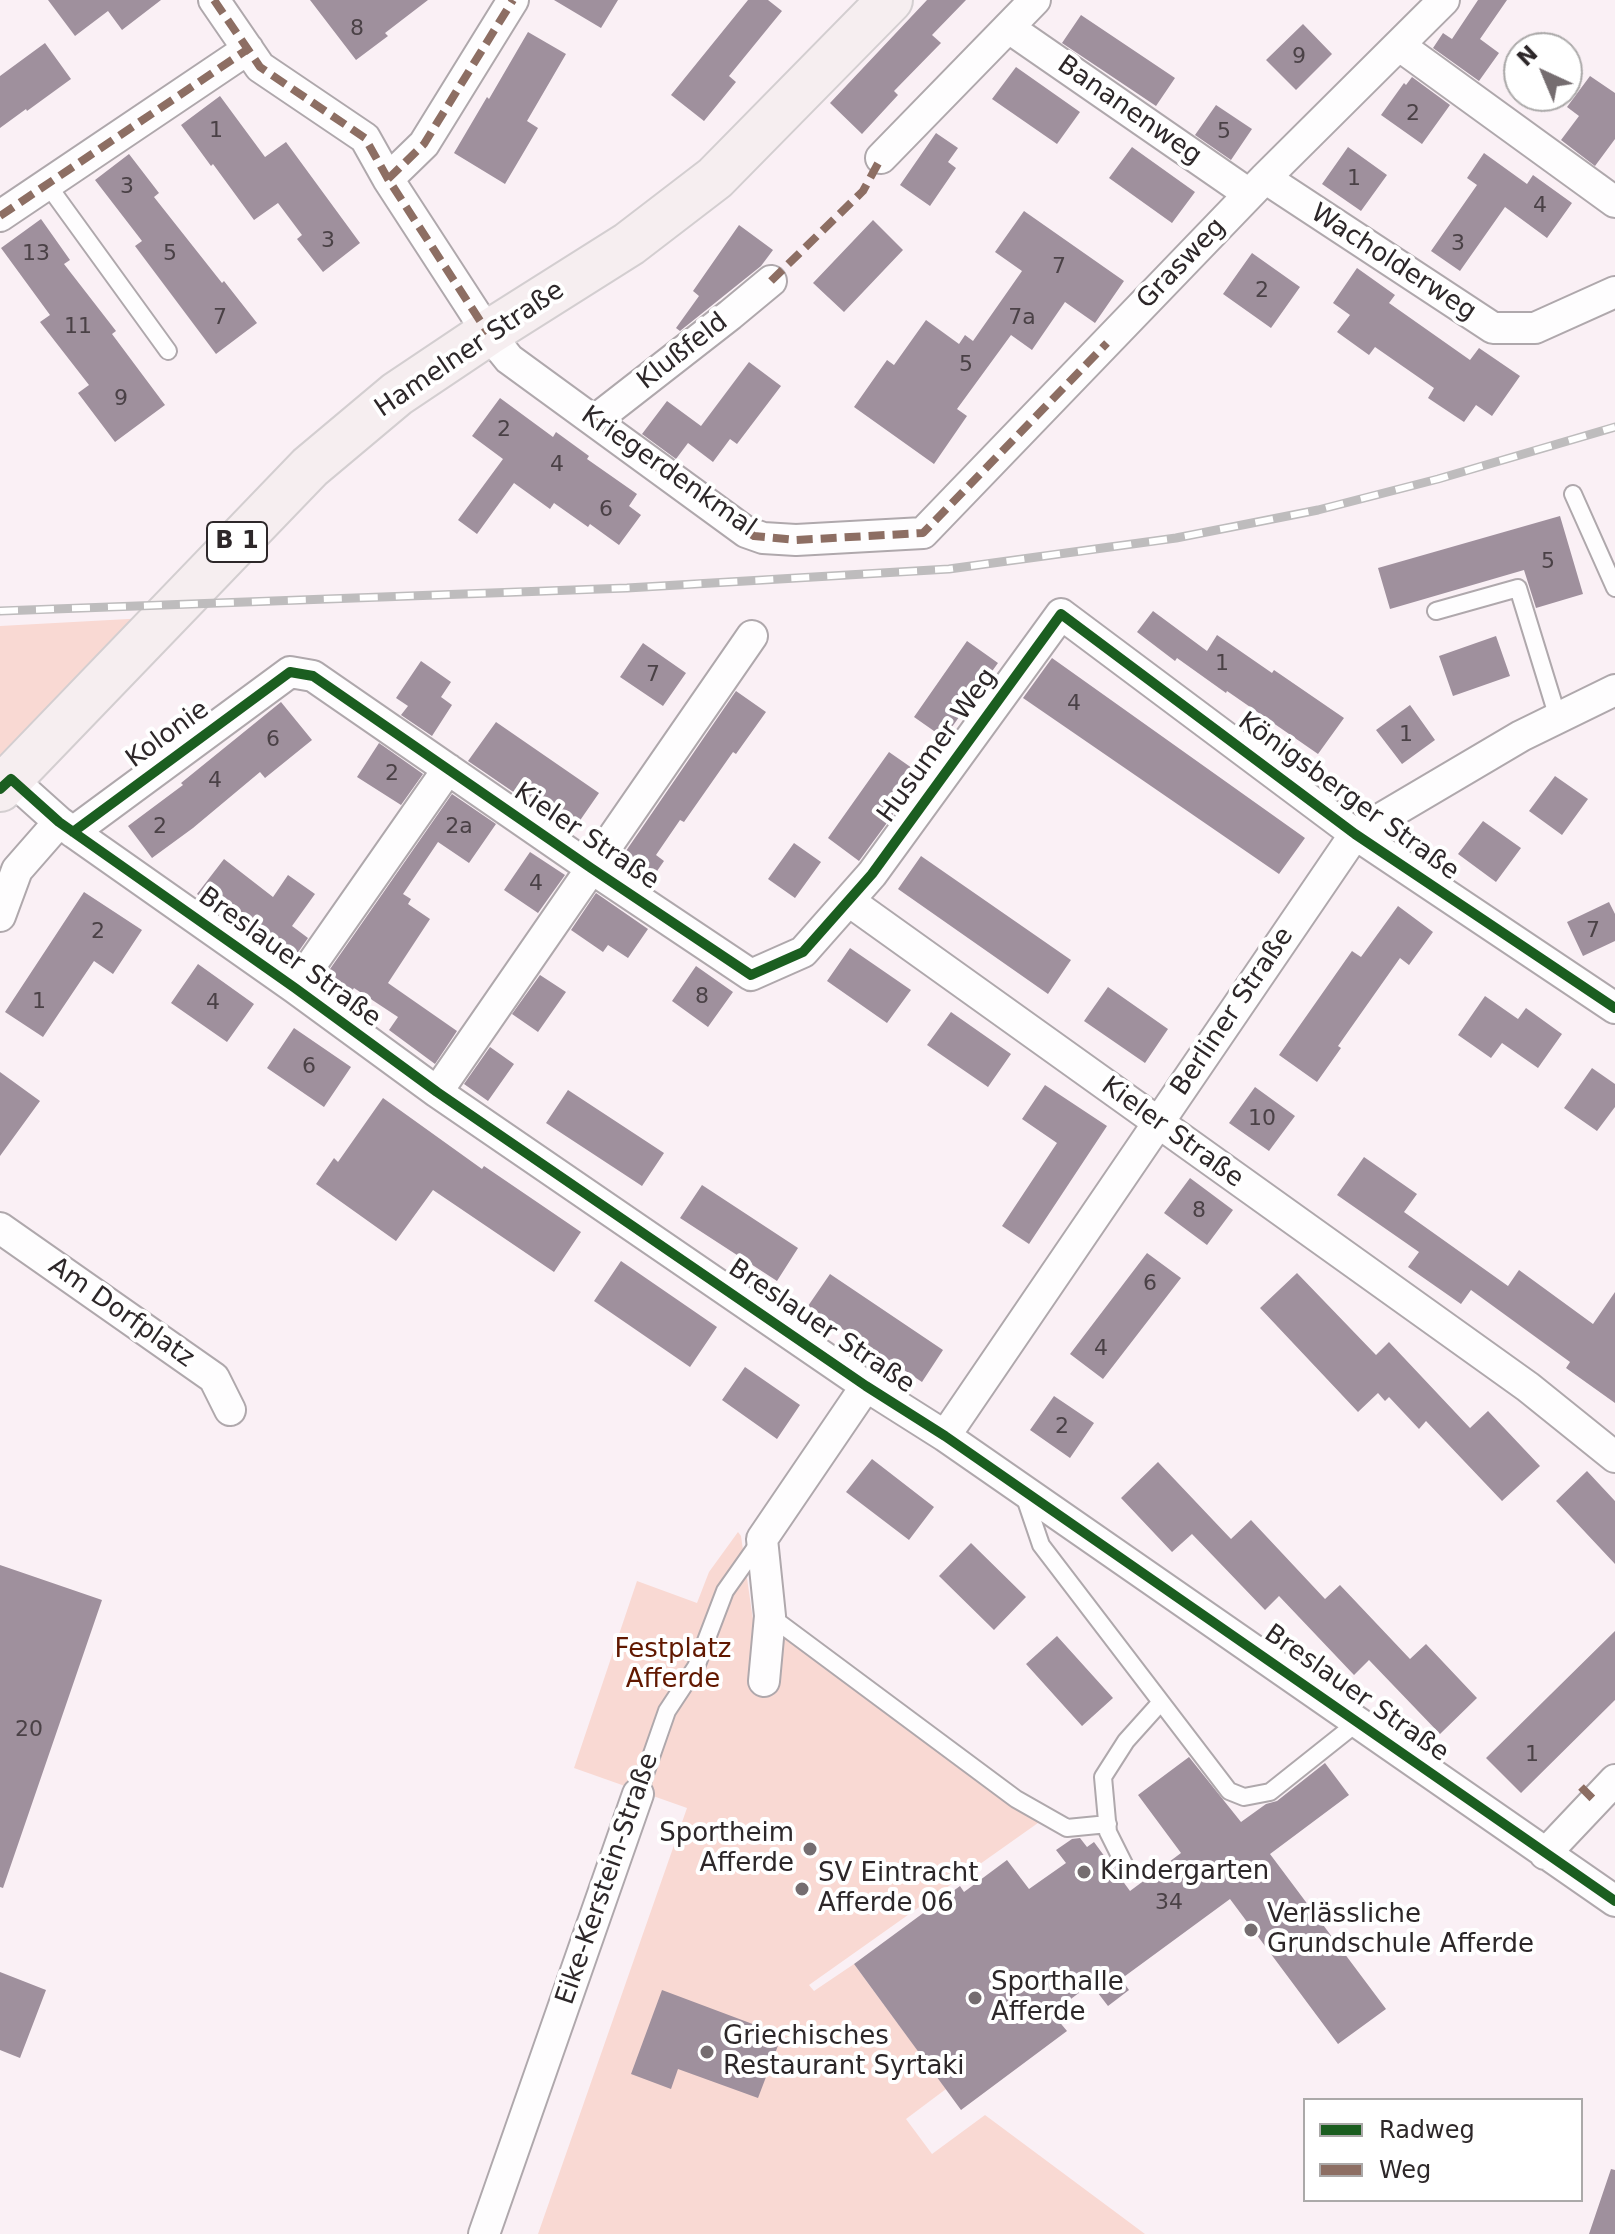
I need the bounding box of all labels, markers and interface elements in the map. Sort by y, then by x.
house number: 8 [350,16,364,42]
north arrow [1503,32,1583,112]
text: N [1512,40,1543,71]
house number: 9 [1292,44,1306,70]
street label: Bananenweg [1051,50,1207,172]
house number: 2 [1406,101,1420,127]
house number: 1 [209,118,223,144]
house number: 5 [1217,119,1231,145]
house number: 1 [1347,166,1361,192]
house number: 3 [120,174,134,200]
house number: 4 [1533,193,1547,219]
street label: Wacholderweg [1304,198,1482,328]
street label: Grasweg [1131,212,1233,316]
house number: 3 [321,228,335,254]
house number: 3 [1451,231,1465,257]
house number: 13 [22,241,50,267]
house number: 5 [163,241,177,267]
house number: 7 [1052,254,1066,280]
street label: Hamelner Straße [370,275,570,425]
house number: 2 [1255,278,1269,304]
house number: 7 [213,305,227,331]
house number: 7a [1008,305,1036,331]
street label: Klußfeld [632,307,734,397]
house number: 11 [64,314,92,340]
house number: 5 [959,352,973,378]
house number: 9 [114,386,128,412]
street label: Kriegerdenkmal [575,400,761,544]
house number: 2 [497,417,511,443]
house number: 4 [550,452,564,478]
house number: 6 [599,497,613,523]
road number: B 1 [207,522,267,562]
house number: 5 [1541,549,1555,575]
house number: 1 [1215,651,1229,677]
house number: 7 [646,662,660,688]
street label: Husumer Weg [872,663,1004,829]
house number: 4 [1067,691,1081,717]
street label: Kolonie [121,695,215,775]
street label: Königsberger Straße [1232,706,1464,888]
house number: 1 [1399,722,1413,748]
house number: 6 [266,727,280,753]
house number: 2 [385,761,399,787]
house number: 4 [208,768,222,794]
street label: Kieler Straße [508,777,664,897]
house number: 2 [153,814,167,840]
house number: 2a [445,814,473,840]
house number: 4 [529,871,543,897]
street label: Breslauer Straße [192,881,386,1035]
house number: 7 [1586,918,1600,944]
house number: 2 [91,919,105,945]
street label: Berliner Straße [1165,922,1301,1102]
house number: 8 [695,984,709,1010]
house number: 1 [32,989,46,1015]
house number: 4 [206,990,220,1016]
house number: 6 [302,1054,316,1080]
street label: Kieler Straße [1095,1071,1249,1195]
house number: 10 [1248,1106,1276,1132]
house number: 8 [1192,1198,1206,1224]
street label: Am Dorfplatz [42,1251,200,1375]
street label: Breslauer Straße [722,1253,920,1401]
house number: 6 [1143,1271,1157,1297]
house number: 4 [1094,1336,1108,1362]
house number: 2 [1055,1414,1069,1440]
street label: Breslauer Straße [1258,1619,1454,1769]
park label: Festplatz Afferde [615,1634,731,1696]
house number: 20 [15,1717,43,1743]
house number: 1 [1525,1742,1539,1768]
street label: Eike-Kerstein-Straße [550,1749,666,2009]
place label: Sportheim Afferde [659,1818,794,1880]
marker: Sportheim Afferde [801,1840,819,1858]
place label: Kindergarten [1100,1856,1269,1888]
place label: SV Eintracht Afferde 06 [818,1858,978,1920]
marker: Kindergarten [1075,1863,1093,1881]
marker: SV Eintracht Afferde 06 [793,1880,811,1898]
house number: 34 [1155,1890,1183,1916]
place label: Verlässliche Grundschule Afferde [1267,1899,1534,1960]
marker: Verlässliche Grundschule Afferde [1242,1921,1260,1939]
place label: Sporthalle Afferde [991,1967,1124,2028]
marker: Sporthalle Afferde [966,1989,984,2007]
place label: Griechisches Restaurant Syrtaki [723,2021,965,2082]
marker: Griechisches Restaurant Syrtaki [698,2043,716,2061]
legend [1303,2098,1583,2202]
text: Radweg [1379,2116,1475,2144]
text: Weg [1379,2156,1431,2184]

